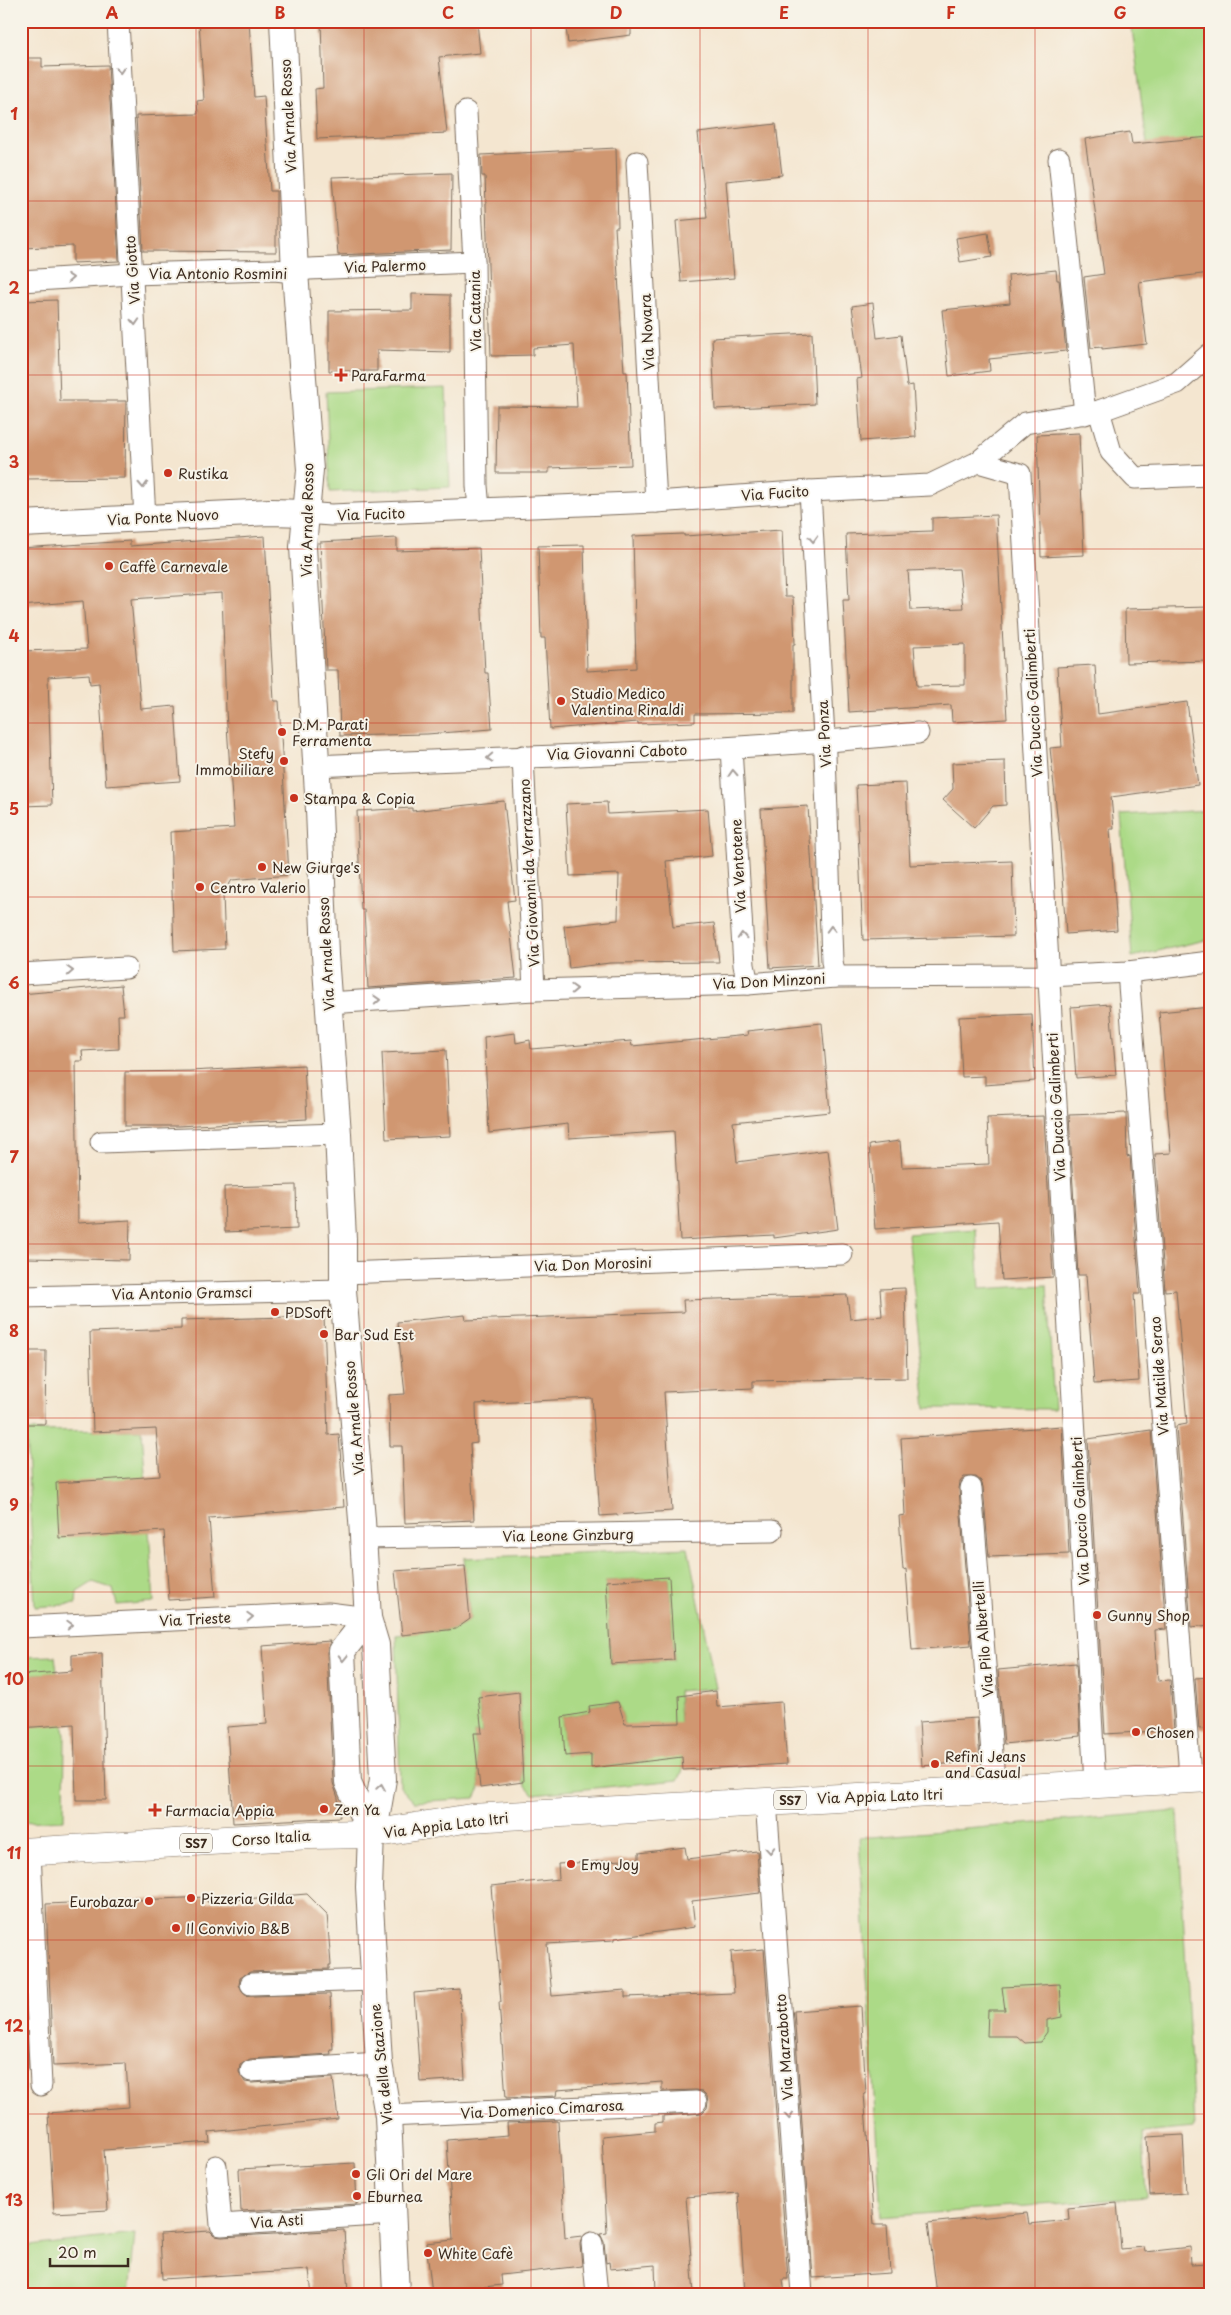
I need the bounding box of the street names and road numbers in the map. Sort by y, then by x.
street label: Via Arnale Rosso [275,58,301,174]
street label: Via Giotto [119,235,145,305]
street label: Via Palermo [344,254,427,278]
street label: Via Antonio Rosmini [149,263,287,284]
street label: Via Catania [464,269,486,352]
street label: Via Novara [634,293,659,371]
street label: Via Arnale Rosso [296,462,318,577]
street label: Via Fucito [740,480,810,506]
street label: Via Fucito [337,502,406,526]
street label: Via Ponte Nuovo [107,504,220,530]
street label: Via Duccio Galimberti [1019,628,1047,778]
street label: Via Ponza [812,700,836,768]
street label: Via Giovanni Caboto [546,739,688,765]
street label: Via Giovanni da Verrazzano [514,778,544,968]
street label: Via Ventotene [725,818,751,914]
street label: Via Arnale Rosso [313,896,339,1012]
street label: Via Don Minzoni [712,968,826,994]
street label: Via Duccio Galimberti [1042,1032,1070,1182]
street label: Via Don Morosini [534,1251,652,1277]
street label: Via Antonio Gramsci [111,1281,253,1305]
street label: Via Matilde Serao [1144,1315,1174,1436]
street label: Via Arnale Rosso [339,1360,369,1476]
street label: Via Duccio Galimberti [1066,1436,1094,1586]
street label: Via Leone Ginzburg [502,1523,634,1547]
street label: Via Pilo Albertelli [967,1580,999,1698]
street label: Via Trieste [159,1607,231,1631]
street label: Via Appia Lato Itri [817,1783,943,1809]
road number: SS7 [774,1790,806,1810]
street label: Via Appia Lato Itri [382,1807,510,1843]
street label: Corso Italia [231,1825,312,1851]
road number: SS7 [180,1834,212,1852]
street label: Via Marzabotto [770,1993,798,2101]
street label: Via della Stazione [364,2003,398,2125]
street label: Via Domenico Cimarosa [460,2094,624,2124]
street label: Via Asti [250,2209,304,2233]

